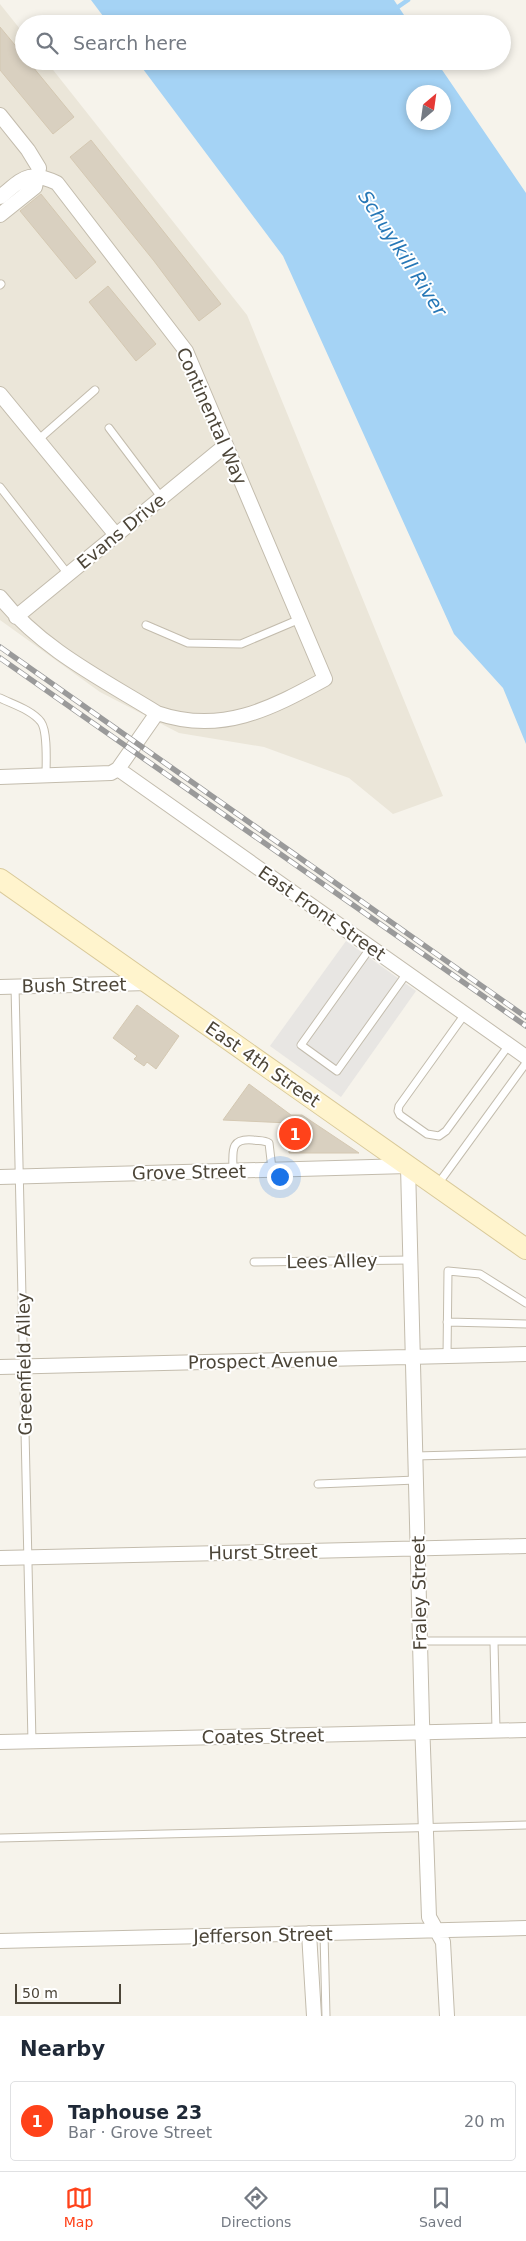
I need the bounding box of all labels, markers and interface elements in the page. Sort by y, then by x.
search box [15,15,511,70]
icon: search [33,29,61,57]
text: Search here [73,32,187,54]
north arrow [406,85,451,130]
water label: Schuylkill River [354,186,452,321]
street label: Continental Way [172,344,252,488]
street label: Evans Drive [73,489,169,573]
street label: East Front Street [254,861,390,965]
street label: Bush Street [21,974,127,996]
street label: East 4th Street [202,1017,324,1111]
pin: 1 [279,1115,311,1153]
street label: Grove Street [132,1161,246,1183]
your location [267,1164,293,1190]
street label: Lees Alley [286,1250,378,1272]
street label: Greenfield Alley [12,1292,36,1436]
street label: Prospect Avenue [188,1349,338,1373]
street label: Fraley Street [408,1536,430,1650]
street label: Hurst Street [208,1541,318,1563]
street label: Coates Street [202,1724,324,1748]
street label: Jefferson Street [192,1923,333,1947]
scale bar [15,1981,121,2004]
text: 50 m [22,1985,58,2001]
text: Nearby [20,2037,105,2061]
text: Taphouse 23 [68,2101,202,2123]
text: 1 [31,2112,43,2131]
text: 20 m [464,2112,505,2131]
text: Bar · Grove Street [68,2123,212,2142]
tab: Map [64,2184,93,2230]
tab: Directions [221,2184,291,2230]
tab: Saved [419,2184,462,2230]

